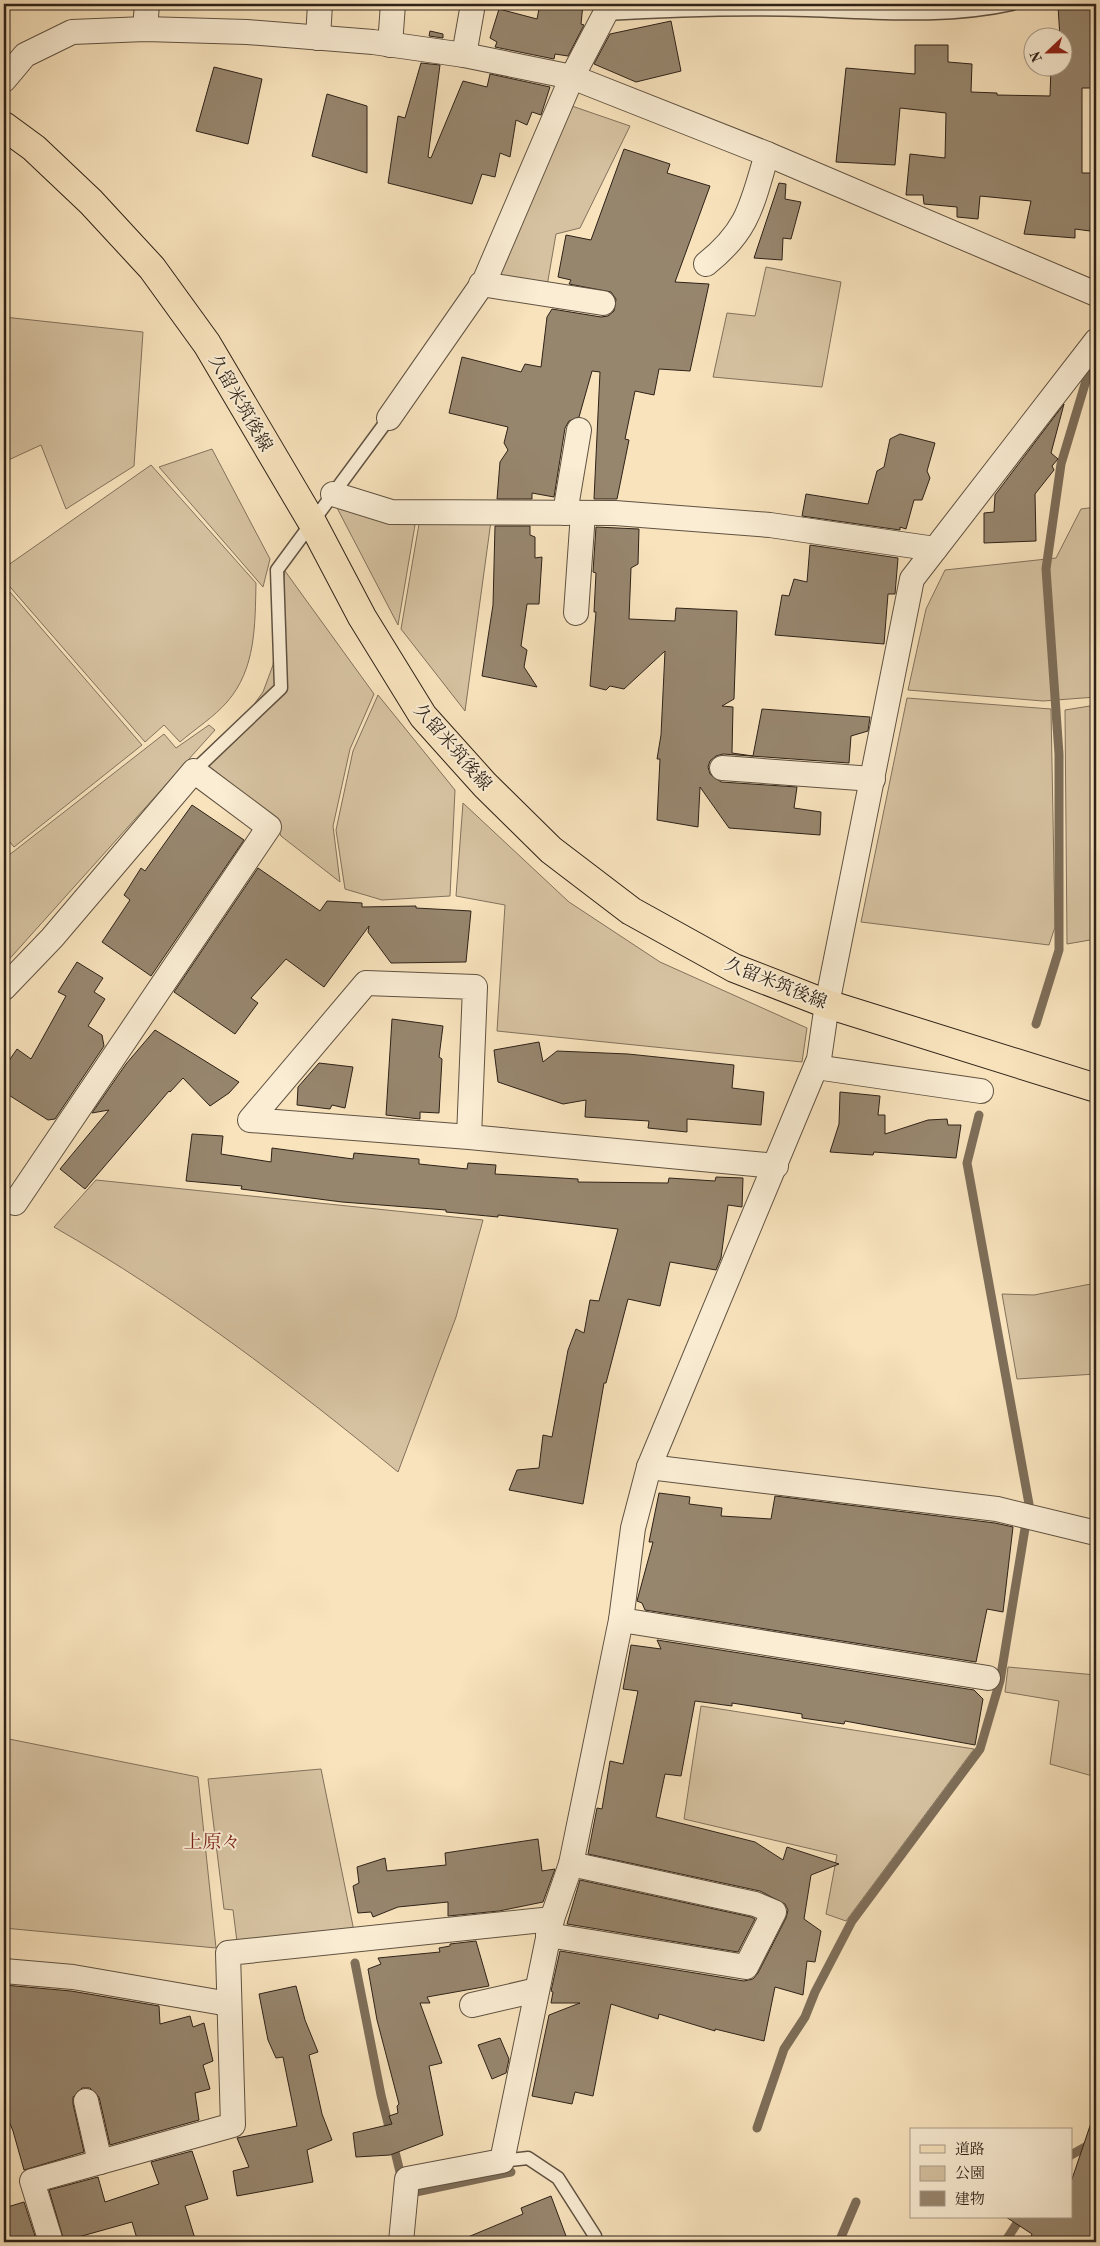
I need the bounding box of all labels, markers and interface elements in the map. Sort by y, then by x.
north arrow [1022,28,1072,78]
text: N [1028,49,1045,64]
street label: 久留米筑後線 [205,351,277,455]
street label: 久留米筑後線 [410,700,496,794]
street label: 久留米筑後線 [722,953,830,1013]
district label: 上原々 [183,1832,241,1853]
legend [910,2128,1072,2218]
text: 道路 [955,2141,985,2158]
text: 公園 [955,2165,985,2182]
text: 建物 [955,2191,985,2208]

